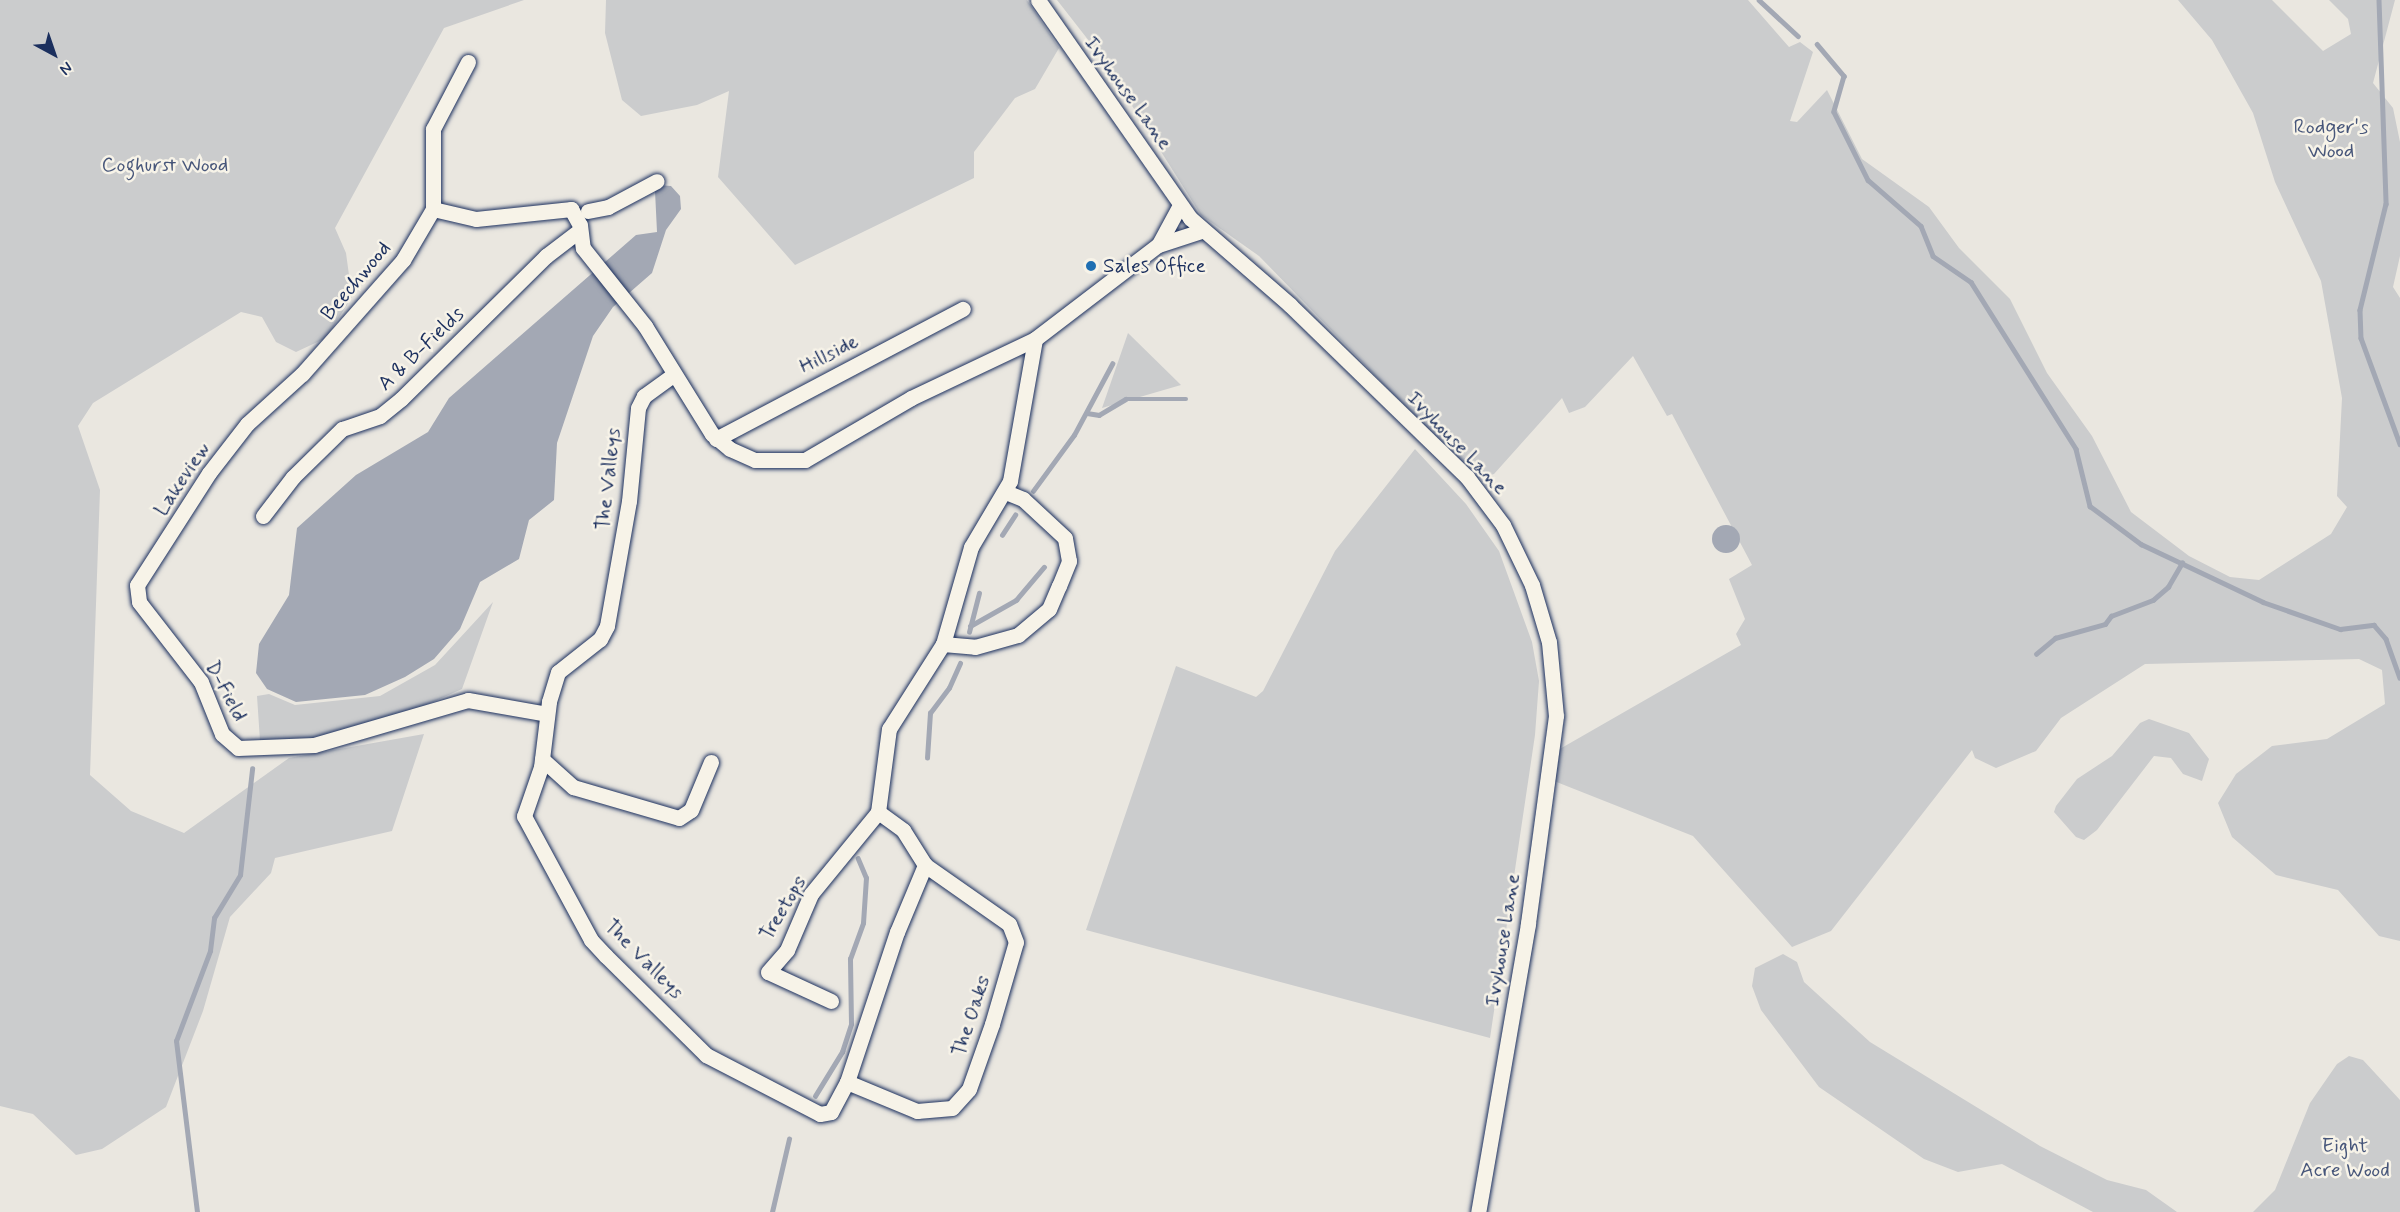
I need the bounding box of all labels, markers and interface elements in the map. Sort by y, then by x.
north arrow [24,24,84,84]
street label: Ivyhouse Lane [1080,33,1176,153]
text: N [55,57,77,80]
park label: Rodger's Wood [2294,114,2368,164]
park label: Coghurst Wood [102,152,228,178]
street label: Beechwood [316,236,396,326]
place label: Sales Office [1103,253,1207,279]
marker: Sales Office [1084,259,1098,273]
street label: A & B-Fields [373,302,469,396]
street label: Hillside [795,328,863,380]
street label: Ivyhouse Lane [1403,388,1511,498]
street label: The Valleys [590,428,626,530]
street label: Lakeview [148,437,216,521]
street label: D-Field [200,656,252,726]
street label: Treetops [754,871,812,945]
street label: Ivyhouse Lane [1480,874,1526,1006]
street label: The Valleys [600,915,688,1003]
street label: The Oaks [946,973,996,1059]
park label: Eight Acre Wood [2299,1133,2391,1183]

